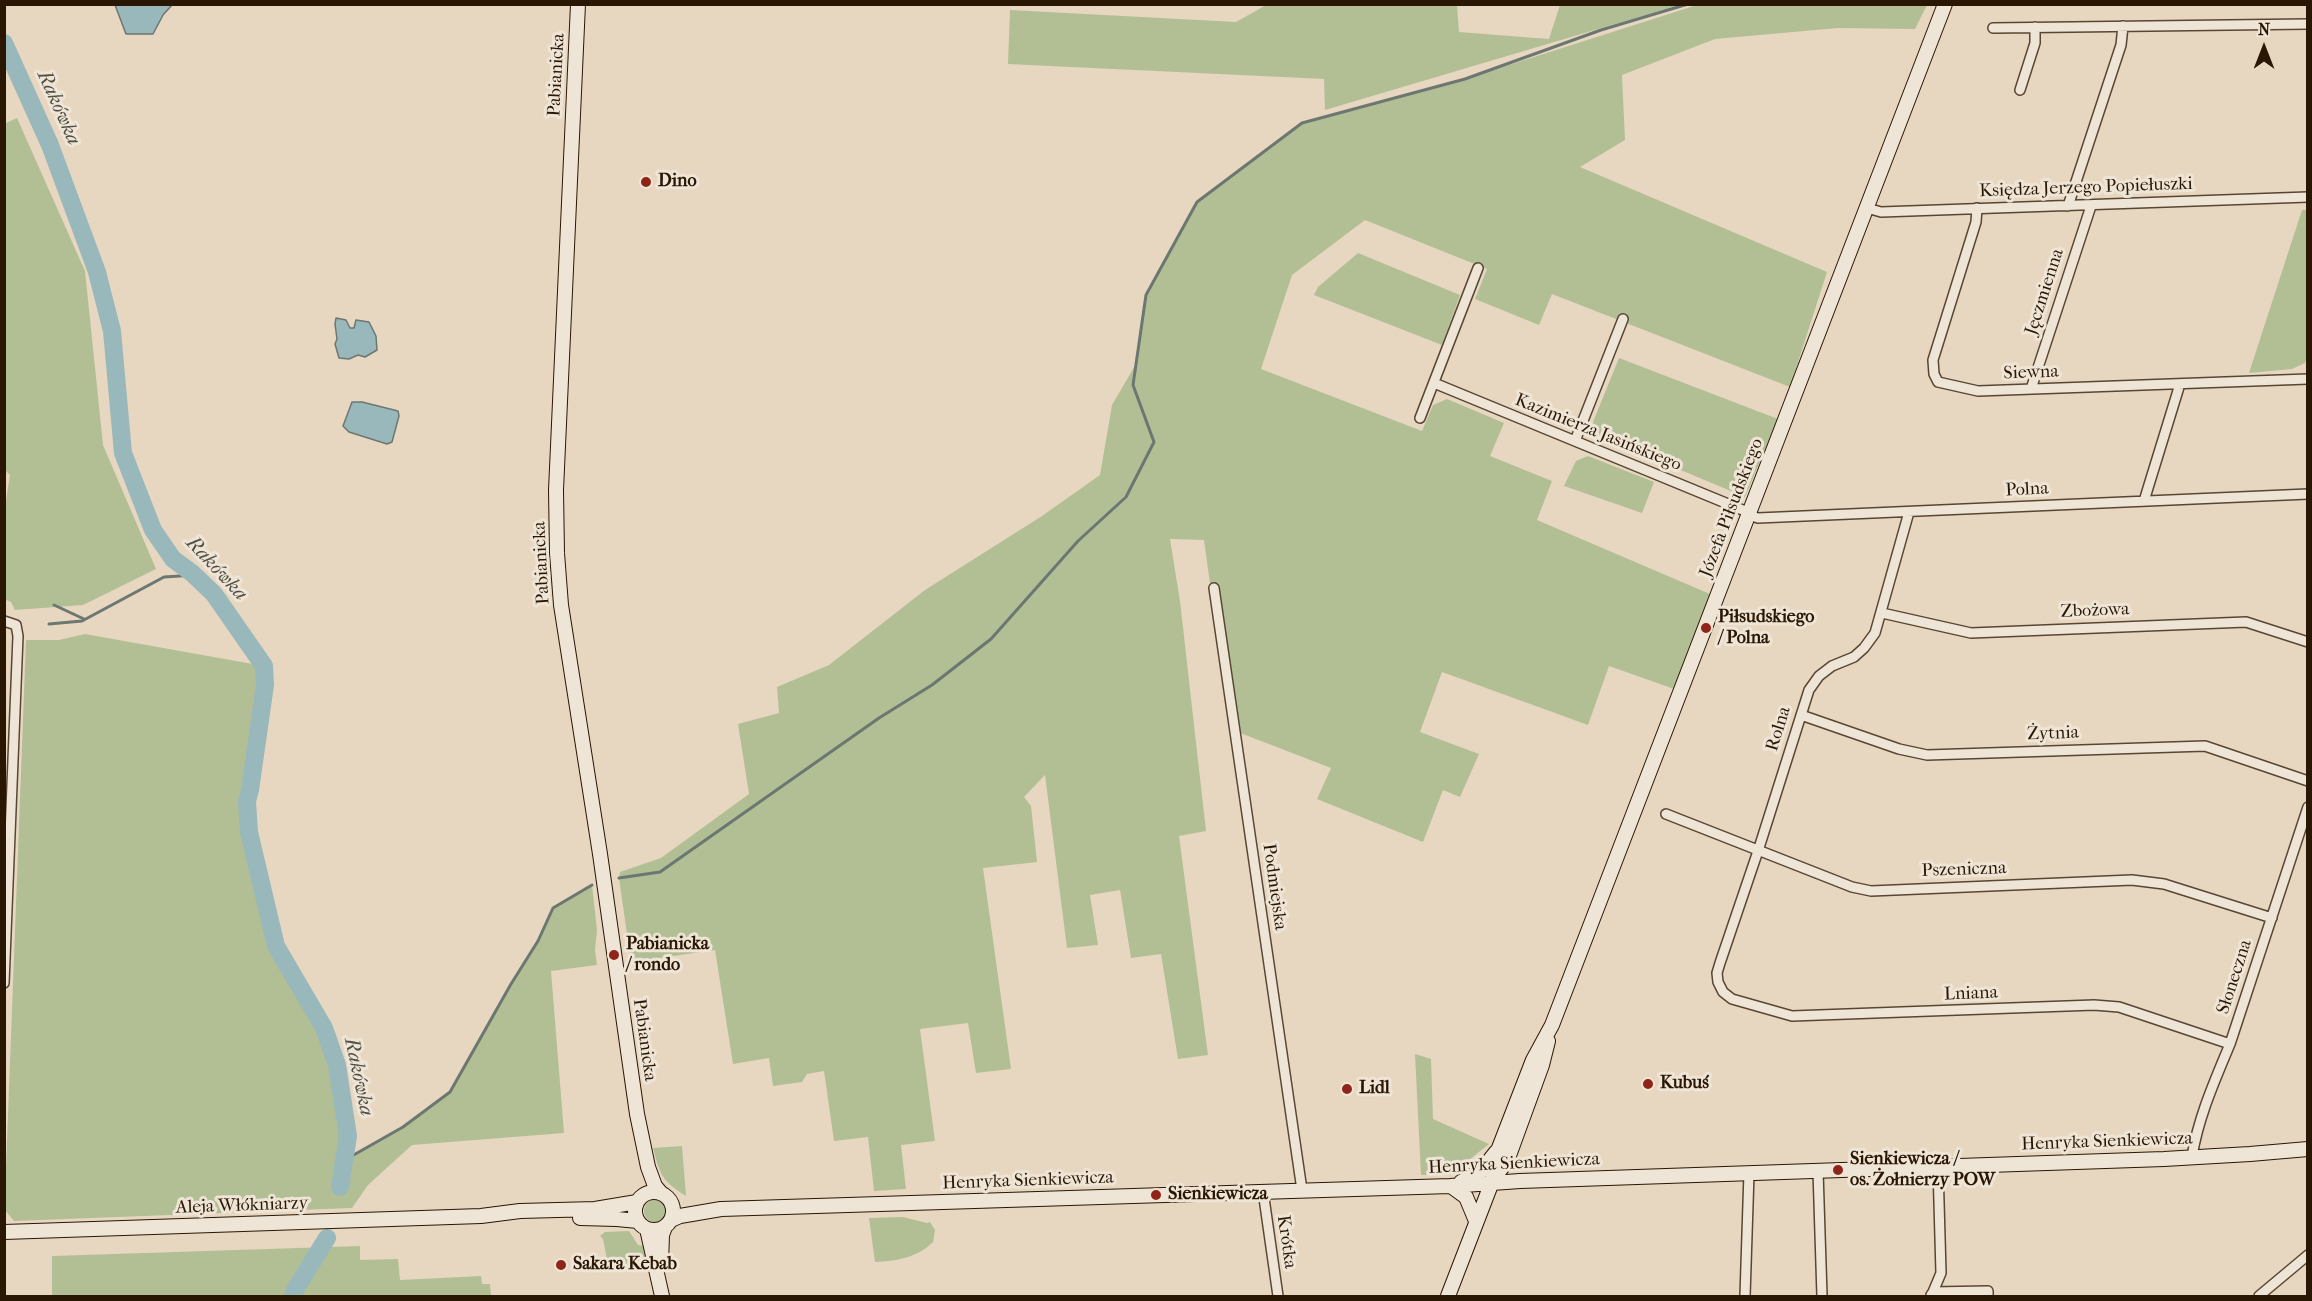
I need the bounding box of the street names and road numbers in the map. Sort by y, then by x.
street label: Pabianicka [544,33,570,117]
street label: Księdza Jerzego Popiełuszki [1979,173,2193,203]
street label: Jęczmienna [2021,246,2069,338]
street label: Siewna [2003,361,2059,385]
street label: Kazimierza Jasińskiego [1512,390,1684,476]
street label: Józefa Piłsudskiego [1696,436,1768,580]
street label: Polna [2005,478,2049,502]
street label: Pabianicka [529,521,555,605]
street label: Zbożowa [2060,599,2130,623]
street label: Rolna [1762,704,1796,754]
street label: Żytnia [2027,722,2079,746]
street label: Podmiejska [1257,842,1291,932]
street label: Pszeniczna [1921,858,2007,882]
street label: Słoneczna [2213,937,2257,1017]
street label: Lniana [1944,982,1998,1006]
street label: Pabianicka [628,997,660,1083]
street label: Henryka Sienkiewicza [2021,1128,2193,1156]
street label: Henryka Sienkiewicza [1428,1149,1600,1179]
street label: Henryka Sienkiewicza [942,1167,1114,1195]
street label: Aleja Włókniarzy [176,1193,308,1219]
street label: Krótka [1272,1214,1300,1270]

